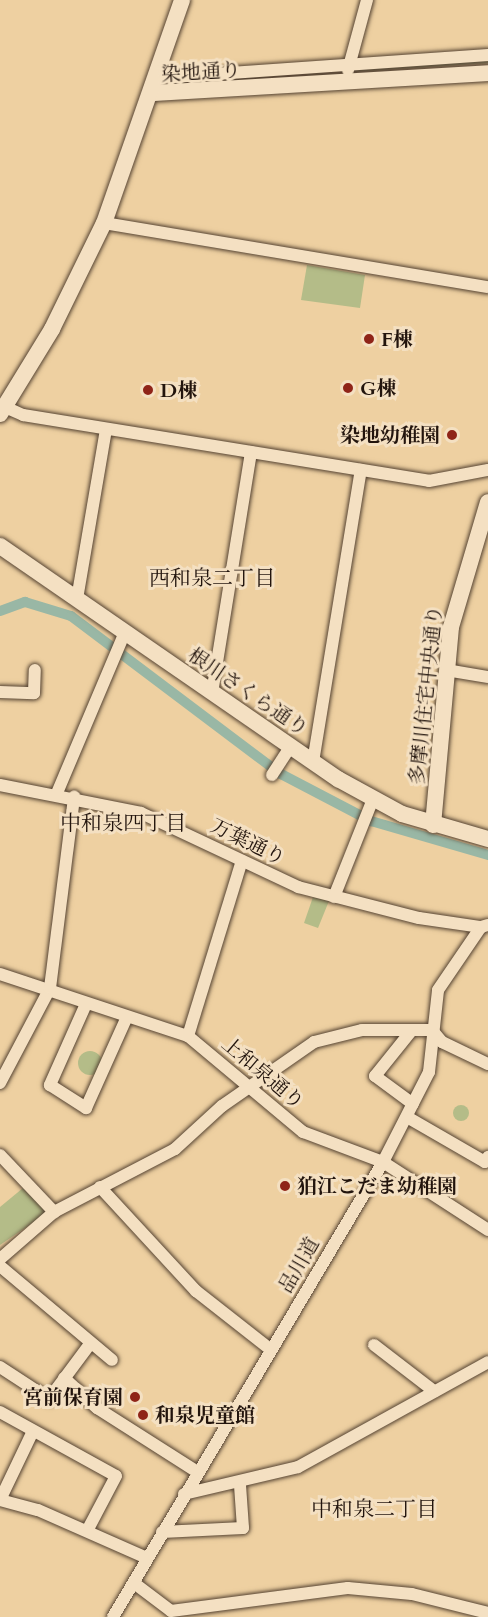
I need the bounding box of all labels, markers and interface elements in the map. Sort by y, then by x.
street label: 染地通り [160,58,242,86]
place label: F棟 [381,327,413,351]
marker: F棟 [362,332,376,346]
place label: G棟 [360,376,396,400]
place label: D棟 [160,378,197,402]
marker: G棟 [341,381,355,395]
marker: D棟 [141,383,155,397]
place label: 染地幼稚園 [340,423,440,447]
marker: 染地幼稚園 [445,428,459,442]
district label: 西和泉二丁目 [149,566,275,592]
street label: 多摩川住宅中央通り [405,604,447,786]
street label: 根川さくら通り [183,643,313,741]
district label: 中和泉四丁目 [60,811,186,837]
street label: 万葉通り [207,814,289,870]
street label: 上和泉通り [217,1032,309,1114]
place label: 狛江こだま幼稚園 [297,1174,457,1198]
marker: 狛江こだま幼稚園 [278,1179,292,1193]
street label: 品川道 [274,1233,324,1297]
place label: 宮前保育園 [23,1385,123,1409]
marker: 宮前保育園 [128,1390,142,1404]
place label: 和泉児童館 [155,1403,255,1427]
marker: 和泉児童館 [136,1408,150,1422]
district label: 中和泉二丁目 [311,1497,437,1523]

